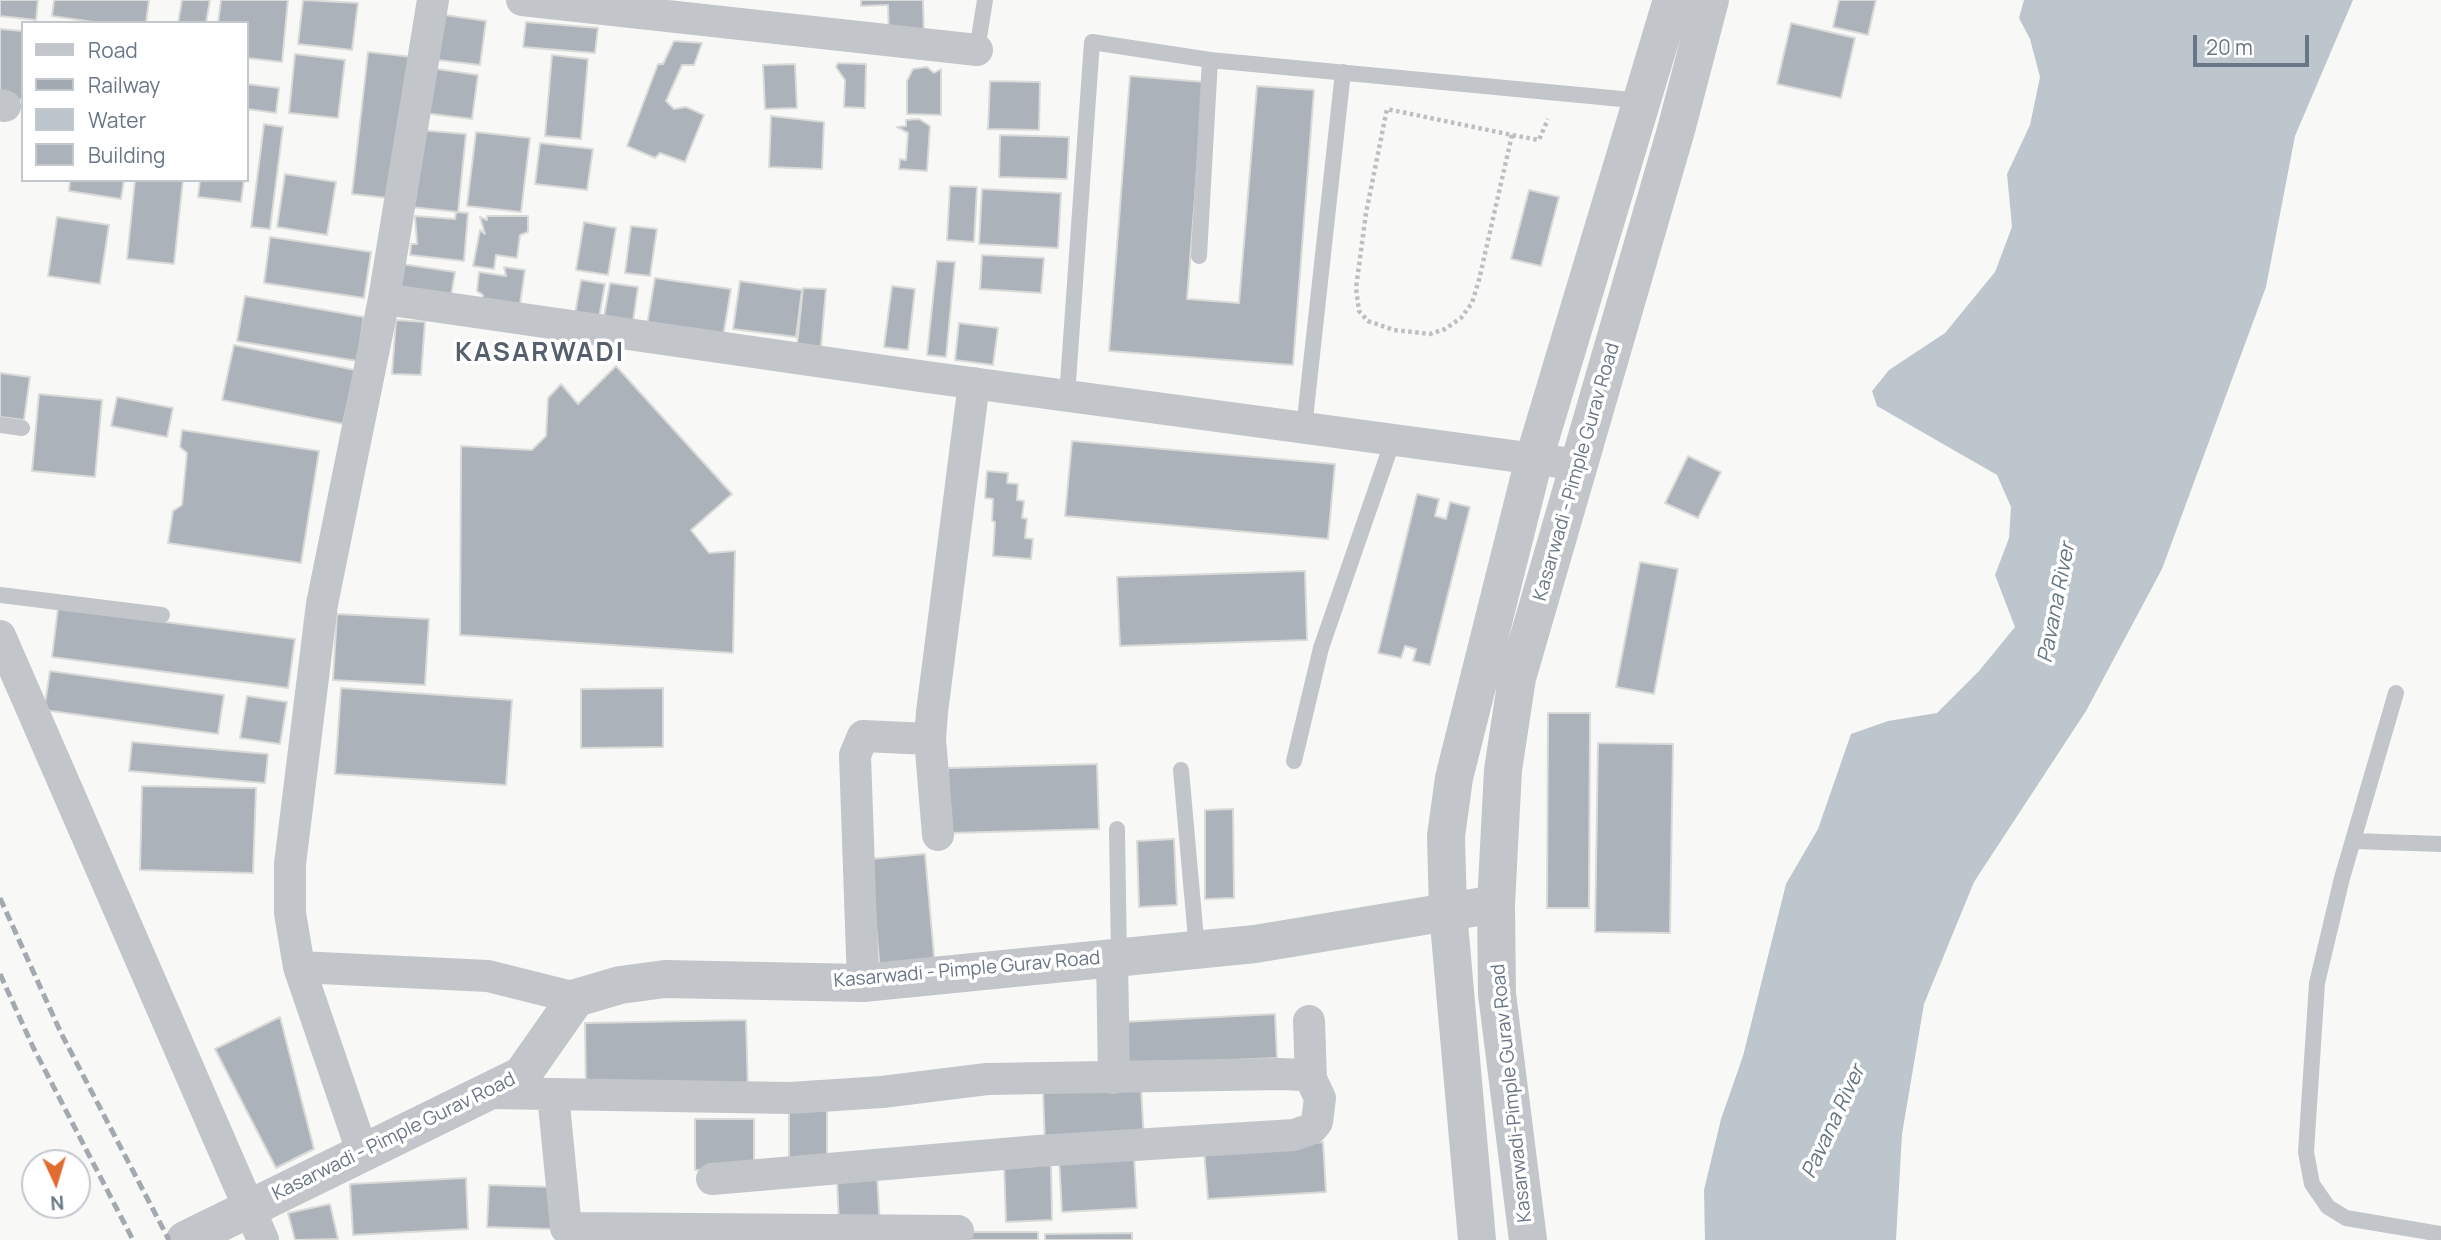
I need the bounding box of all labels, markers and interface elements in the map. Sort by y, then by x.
legend [21,21,248,182]
scale bar [2196,21,2312,65]
text: 20 m [2206,33,2253,61]
text: Road [88,36,138,64]
text: Railway [88,71,160,99]
text: Water [88,106,146,134]
text: Building [88,141,165,169]
district label: KASARWADI [456,338,624,370]
street label: Kasarwadi - Pimple Gurav Road [1529,340,1625,604]
water label: Pavana River [2033,541,2081,665]
street label: Kasarwadi - Pimple Gurav Road [833,947,1101,993]
street label: Kasarwadi-Pimple Gurav Road [1487,963,1537,1223]
water label: Pavana River [1797,1062,1871,1182]
street label: Kasarwadi - Pimple Gurav Road [269,1068,519,1206]
north arrow [21,1149,91,1219]
text: N [50,1190,65,1216]

